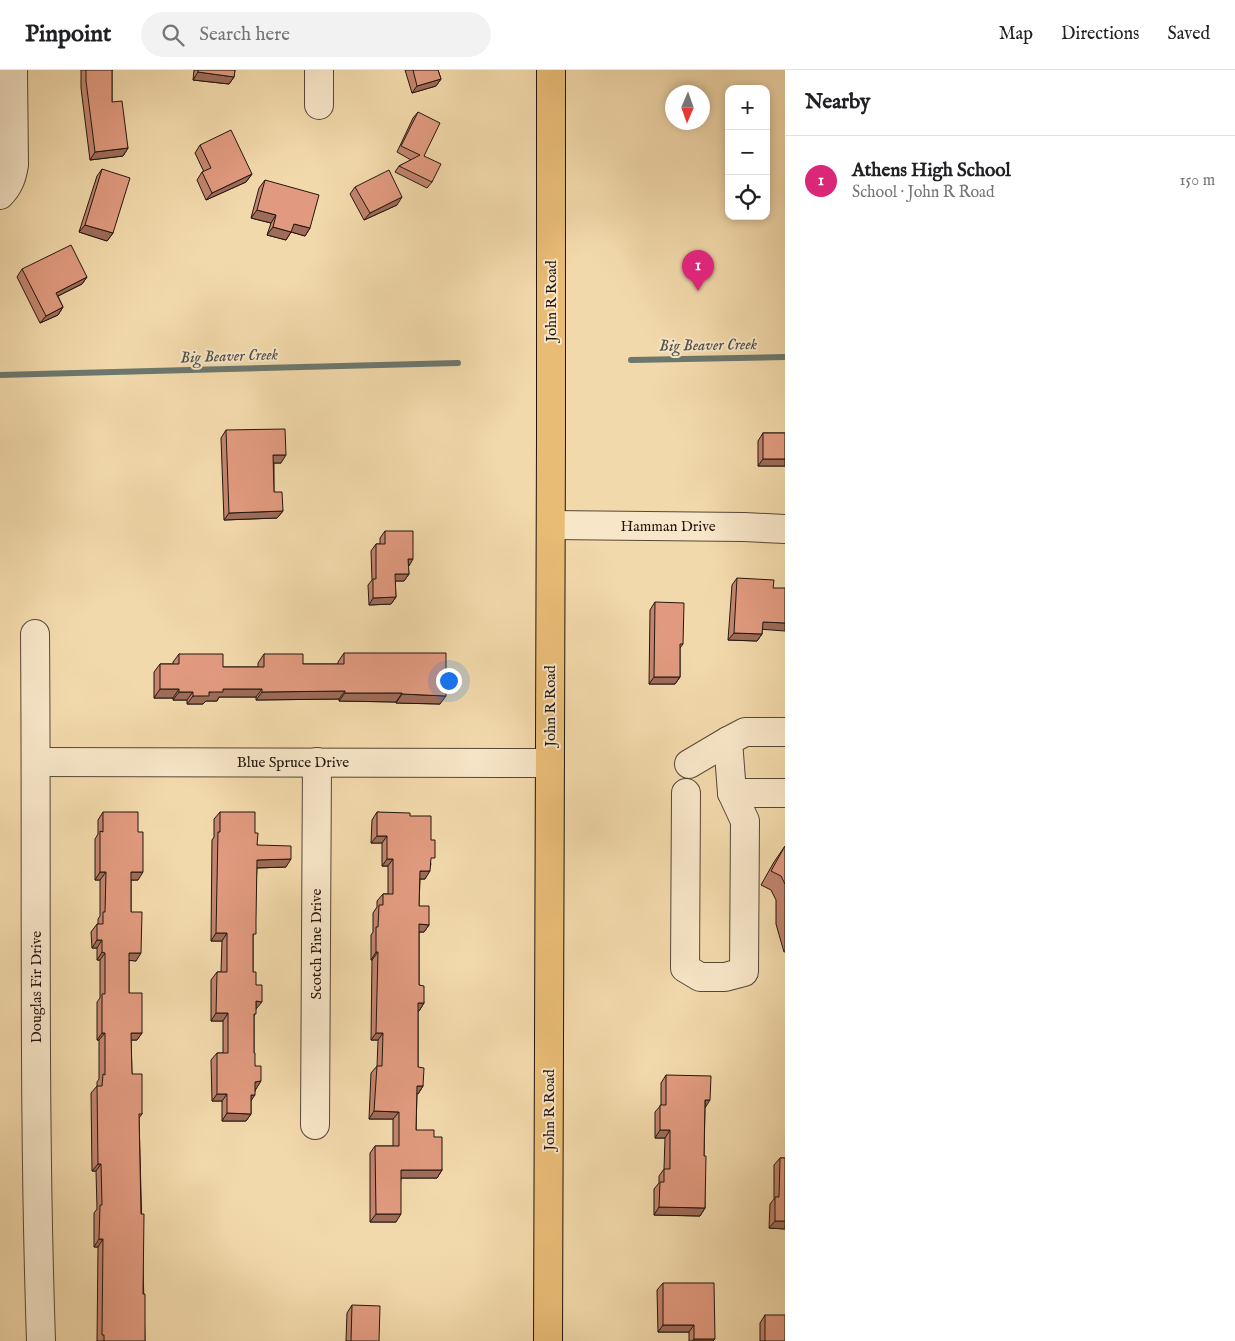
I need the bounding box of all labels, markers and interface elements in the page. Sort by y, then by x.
search box [141,12,491,57]
text: Pinpoint [25,19,111,50]
icon: search [159,21,187,49]
text: Search here [199,23,290,47]
text: Map [999,23,1033,46]
text: Directions [1061,23,1139,46]
text: Saved [1167,23,1210,46]
north arrow [665,85,710,130]
map controls [725,85,770,220]
button: + [725,85,770,130]
text: Nearby [805,89,870,116]
button: − [725,130,770,175]
text: Athens High School [852,159,1011,183]
text: 1 [818,171,824,191]
text: 150 m [1180,171,1215,191]
button: locate [725,175,770,220]
text: School · John R Road [852,183,995,203]
pin: 1 [682,250,714,291]
street label: John R Road [542,259,561,344]
water label: Big Beaver Creek [659,335,758,357]
water label: Big Beaver Creek [180,345,279,369]
street label: Hamman Drive [620,517,716,536]
street label: John R Road [541,664,560,749]
your location [436,668,462,694]
street label: Blue Spruce Drive [237,753,349,772]
street label: Scotch Pine Drive [307,888,326,999]
street label: Douglas Fir Drive [27,931,46,1043]
street label: John R Road [540,1068,559,1153]

